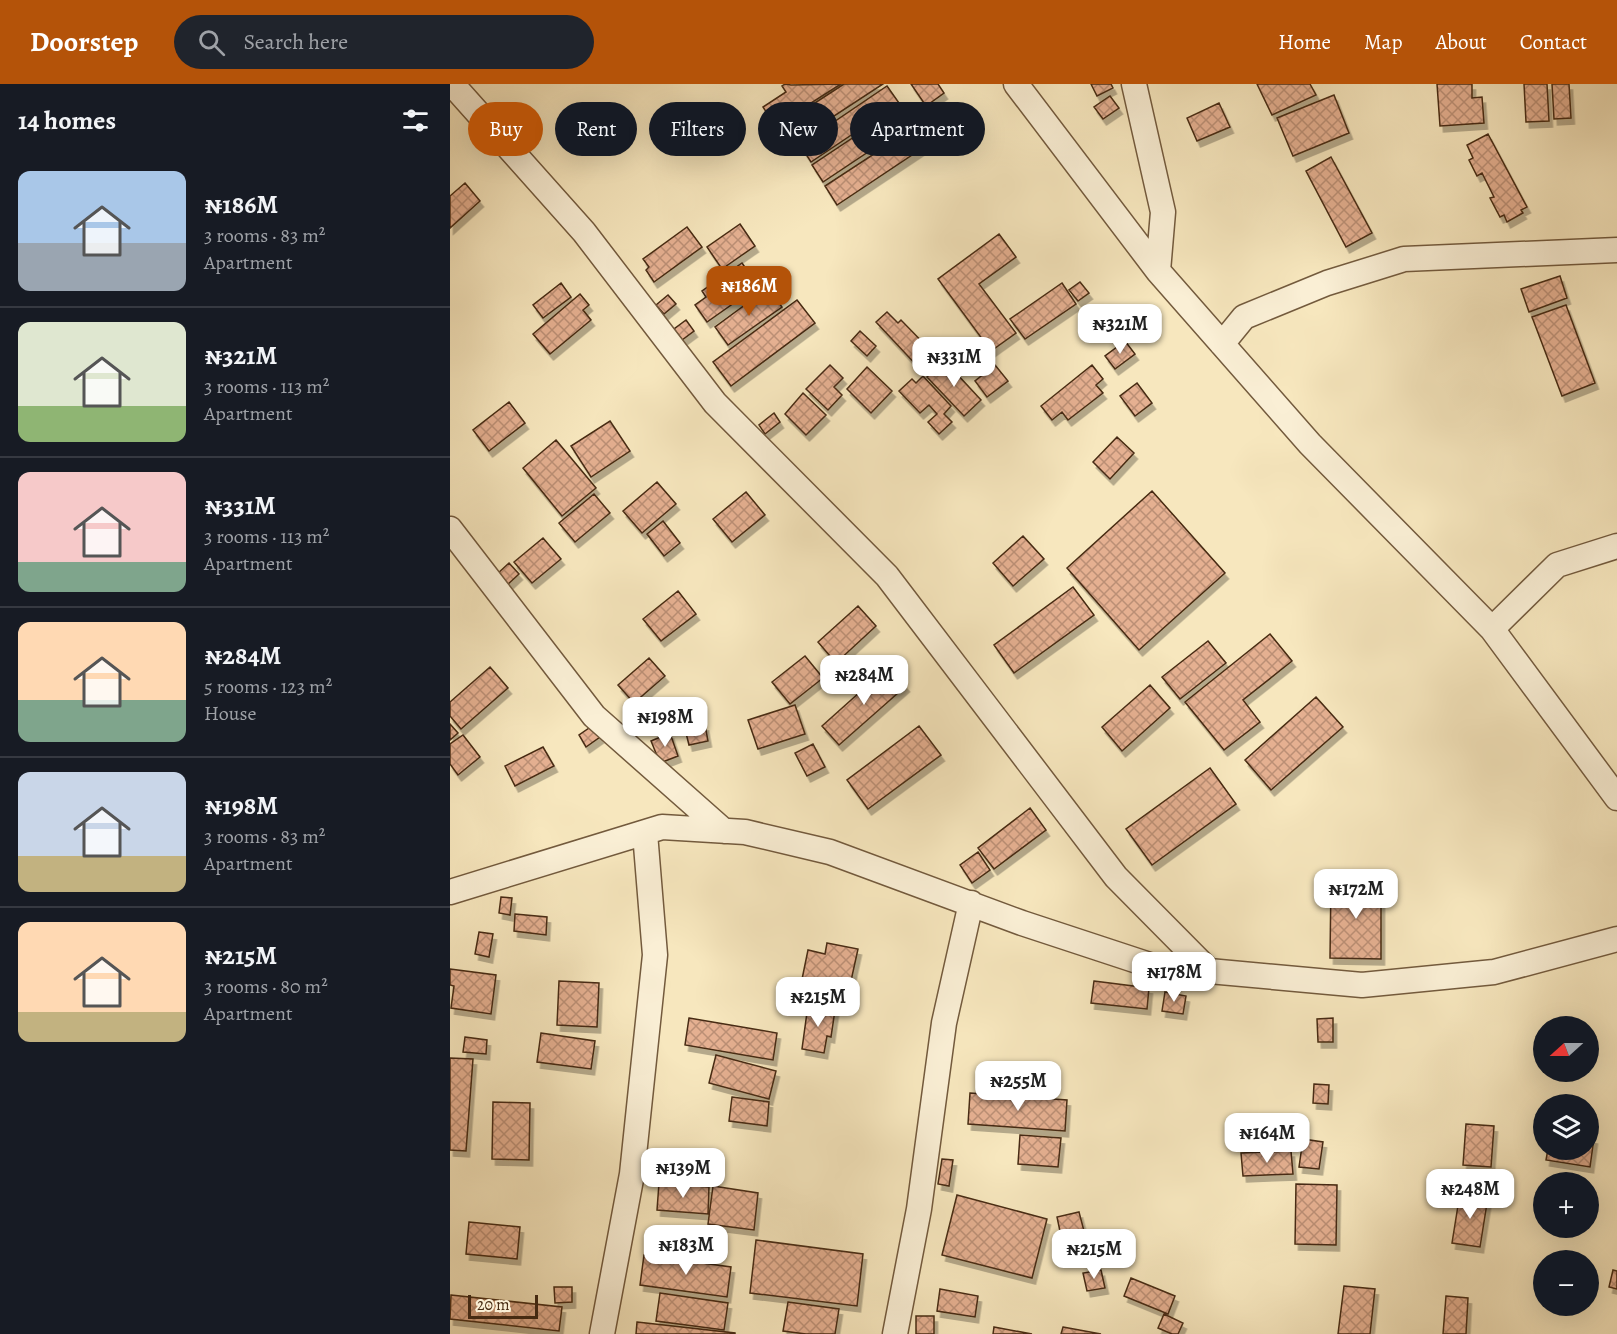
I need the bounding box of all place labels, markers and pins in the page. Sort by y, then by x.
pin: ₦186M [707,266,791,317]
pin: ₦321M [1078,304,1162,355]
pin: ₦331M [912,337,996,388]
pin: ₦284M [822,655,906,706]
pin: ₦198M [623,697,707,748]
pin: ₦172M [1314,869,1398,920]
pin: ₦178M [1132,952,1216,1003]
pin: ₦215M [776,977,860,1028]
pin: ₦255M [976,1061,1060,1112]
pin: ₦164M [1225,1113,1309,1164]
pin: ₦139M [641,1148,725,1199]
pin: ₦248M [1428,1169,1512,1220]
pin: ₦183M [644,1225,728,1276]
pin: ₦215M [1052,1229,1136,1280]

